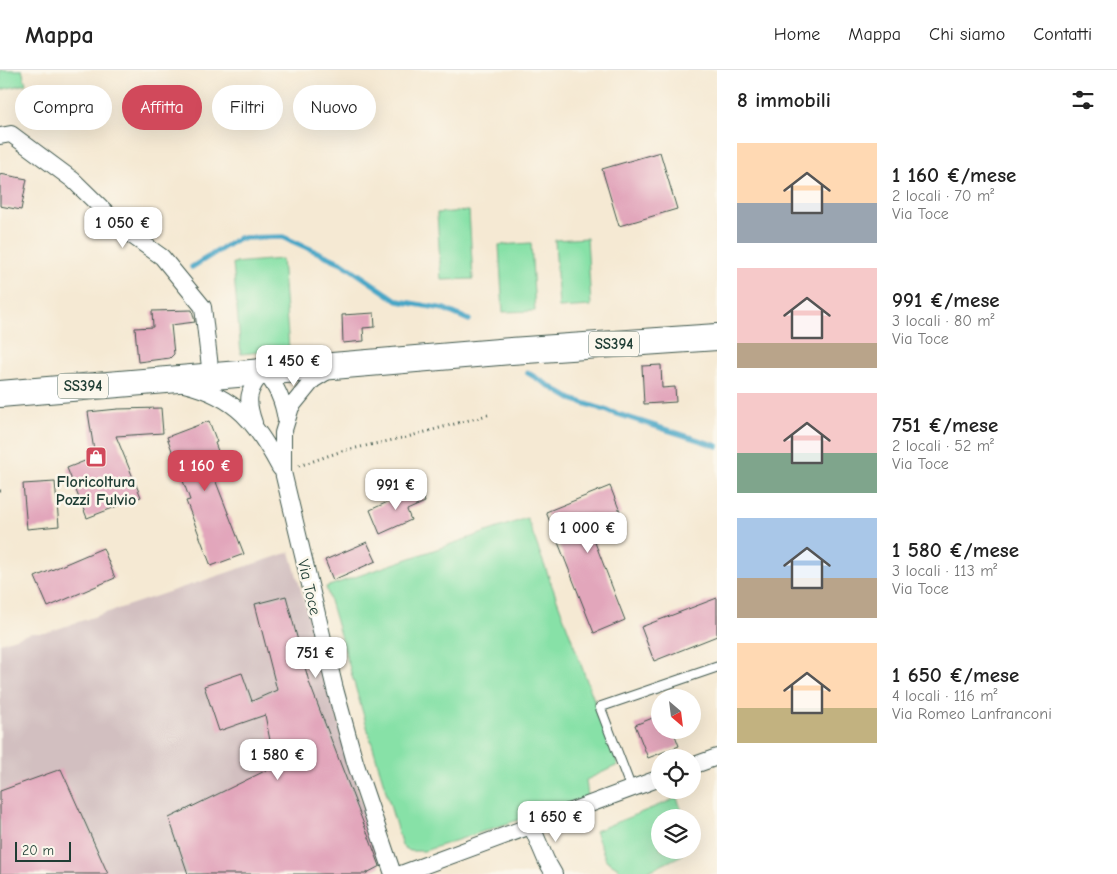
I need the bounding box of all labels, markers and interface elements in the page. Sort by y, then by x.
text: Mappa [25,21,94,49]
text: Home [774,24,820,45]
text: Mappa [848,24,901,45]
text: Chi siamo [929,24,1005,45]
text: Contatti [1033,24,1092,45]
chip: Compra [15,85,112,130]
chip: Affitta [122,85,202,130]
chip: Filtri [212,85,283,130]
chip: Nuovo [293,85,376,130]
icon: filters [1069,86,1097,114]
text: 8 immobili [737,88,831,112]
icon: home [777,163,837,223]
text: 1 160 €/mese [892,163,1016,187]
text: 2 locali · 70 m² [892,187,994,205]
text: Via Toce [892,205,949,223]
pin: 1 050 € [77,206,169,249]
text: 1 050 € [95,214,151,232]
icon: home [777,288,837,348]
text: 991 €/mese [892,288,1000,312]
text: 3 locali · 80 m² [892,312,995,330]
text: Via Toce [892,330,949,348]
road number: SS394 [589,332,639,356]
pin: 1 450 € [248,344,340,387]
text: 1 450 € [267,352,321,370]
road number: SS394 [58,374,108,398]
icon: home [777,413,837,473]
text: 751 €/mese [892,413,998,437]
text: 2 locali · 52 m² [892,437,994,455]
shop icon: Floricoltura Pozzi Fulvio [84,445,108,469]
pin: 1 160 € [159,450,251,492]
text: Via Toce [892,455,949,473]
text: 1 160 € [179,457,231,475]
pin: 991 € [361,468,431,511]
place label: Floricoltura Pozzi Fulvio [56,473,136,509]
text: 991 € [376,476,416,494]
pin: 1 000 € [542,512,634,554]
text: 1 000 € [560,519,616,537]
icon: home [777,538,837,598]
text: 1 580 €/mese [892,538,1019,562]
street label: Via Toce [294,557,324,617]
text: 3 locali · 113 m² [892,562,997,580]
text: Via Toce [892,580,949,598]
pin: 751 € [281,636,351,679]
text: 751 € [297,644,335,662]
icon: home [777,663,837,723]
text: 1 650 €/mese [892,663,1019,687]
text: 4 locali · 116 m² [892,687,998,705]
north arrow [651,689,701,739]
map controls [651,689,701,859]
text: Via Romeo Lanfranconi [892,705,1052,723]
pin: 1 580 € [232,738,324,781]
text: 1 580 € [251,746,305,764]
button: locate [651,749,701,799]
pin: 1 650 € [510,800,602,843]
text: 1 650 € [529,808,583,826]
button: layers [651,809,701,859]
scale bar [15,839,71,862]
text: 20 m [22,842,54,859]

